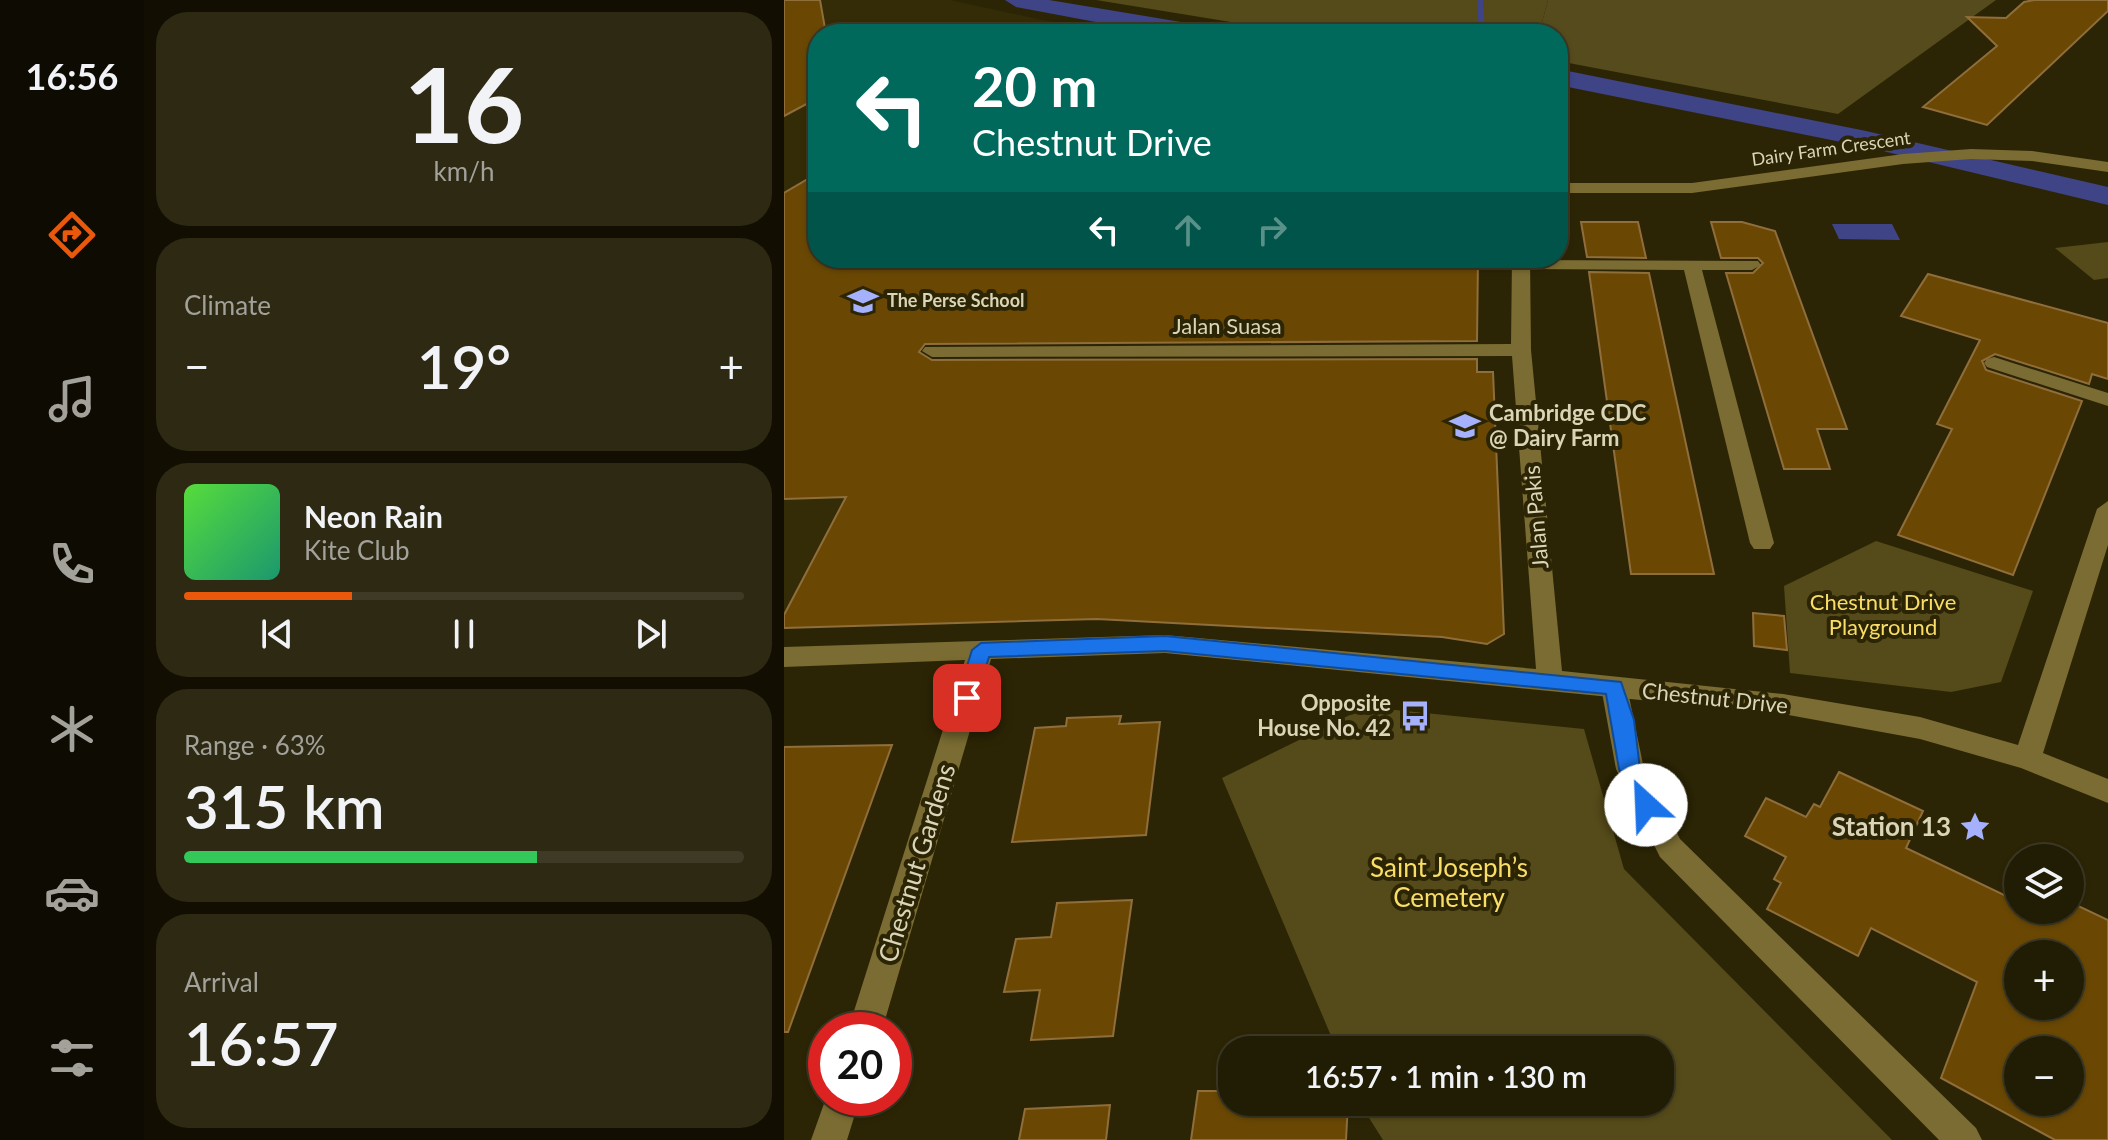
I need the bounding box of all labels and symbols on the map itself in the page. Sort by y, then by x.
street label: Dairy Farm Crescent [1750,126,1912,170]
school or university icon: The Perse School [846,284,880,318]
place label: The Perse School [887,289,1025,311]
street label: Jalan Suasa [1172,312,1282,339]
place label: Cambridge CDC @ Dairy Farm [1489,399,1647,451]
school or university icon: Cambridge CDC @ Dairy Farm [1448,409,1482,443]
street label: Jalan Pakis [1518,464,1553,570]
park label: Chestnut Drive Playground [1810,588,1956,640]
pin [933,664,1001,732]
street label: Chestnut Drive [1641,676,1789,719]
place label: Opposite House No. 42 [1257,689,1391,741]
bus stop icon: Opposite House No. 42 [1398,699,1432,733]
street label: Chestnut Gardens [871,760,961,966]
position arrow [1604,763,1688,847]
place label: Station 13 [1832,810,1951,842]
place icon: Station 13 [1958,810,1992,844]
park label: Saint Joseph’s Cemetery [1370,851,1528,913]
speed limit sign: 20 [808,1012,912,1116]

